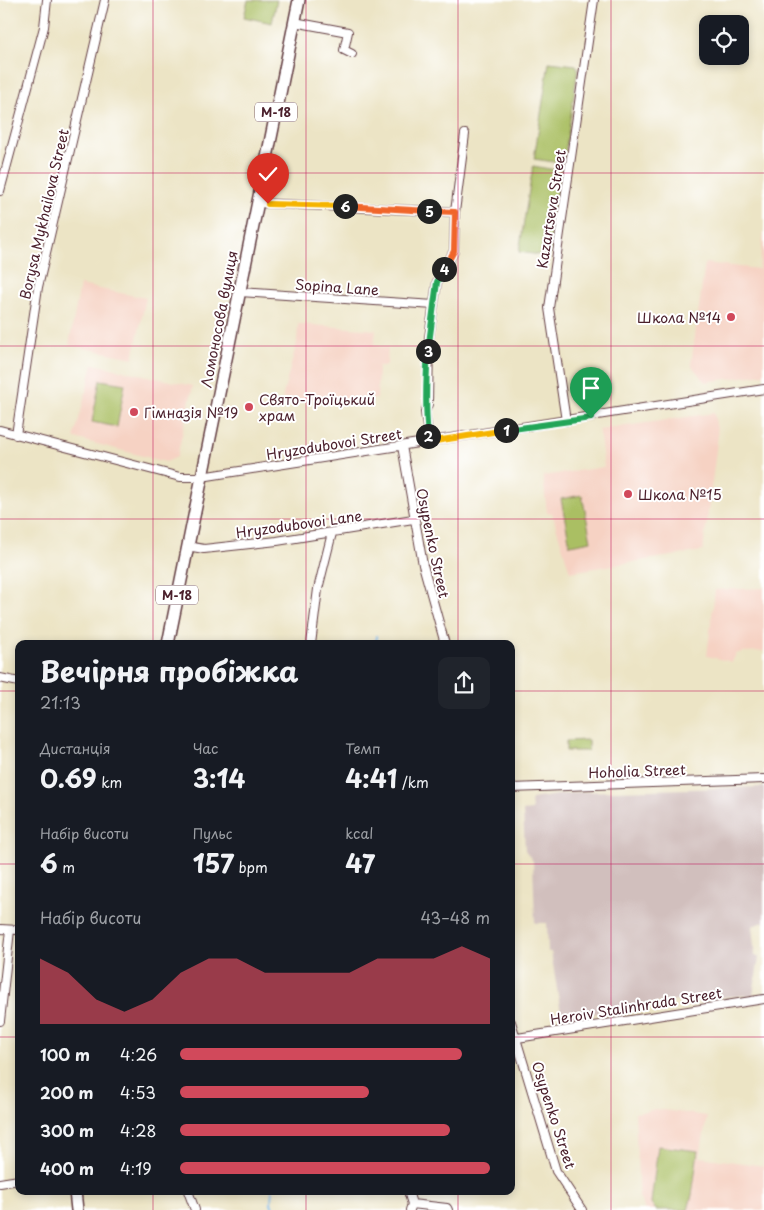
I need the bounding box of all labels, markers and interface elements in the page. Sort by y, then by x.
map controls [699,15,749,65]
button: locate [699,15,749,65]
road number: М-18 [255,102,297,121]
street label: Borysa Mykhailova Street [14,126,74,301]
street label: Kazartseva Street [531,148,571,270]
pin [247,153,289,204]
icon: check [254,160,282,188]
pin: 6 [332,194,358,218]
text: 6 [341,196,350,217]
pin: 5 [416,198,442,224]
text: 5 [425,201,434,222]
street label: Ломоносова вулиця [195,249,243,389]
pin: 4 [432,256,456,282]
text: 4 [440,259,449,280]
street label: Sopina Lane [294,274,380,300]
place label: Школа №14 [637,307,721,328]
marker: Школа №14 [725,311,737,323]
pin: 3 [416,338,440,364]
text: 3 [424,341,433,362]
pin [570,367,612,418]
icon: arrive [577,374,605,402]
place label: Свято-Троїцький храм [259,389,375,426]
marker: Свято-Троїцький храм [243,401,255,413]
place label: Гімназія №19 [144,402,238,423]
marker: Гімназія №19 [128,406,140,418]
pin: 1 [494,418,518,442]
text: 1 [503,420,510,441]
street label: Hryzodubovoi Street [265,423,403,465]
pin: 2 [416,424,440,448]
text: 2 [424,426,433,447]
place label: Школа №15 [638,484,722,505]
street label: Osypenko Street [411,486,455,600]
marker: Школа №15 [622,488,634,500]
street label: Hryzodubovoi Lane [235,505,363,543]
road number: М-18 [156,586,198,604]
text: Вечірня пробіжка [40,649,299,692]
button: share [438,657,490,709]
text: 21:13 [40,690,81,714]
text: Дистанція [40,738,111,759]
text: Час [193,738,218,759]
text: Темп [345,738,381,759]
text: 0.69 [40,759,97,797]
text: 3:14 [193,759,246,797]
text: 4:41 [345,759,397,797]
street label: Hoholia Street [588,759,686,783]
text: km [97,772,122,793]
text: /km [397,772,429,793]
text: Набір висоти [40,823,129,844]
text: Пульс [193,823,232,844]
text: kcal [345,823,373,844]
text: 6 [40,844,58,882]
text: 157 [193,844,234,882]
text: 47 [345,844,375,882]
text: m [58,857,75,878]
text: bpm [234,857,268,878]
text: Набір висоти [40,905,141,929]
text: 43–48 m [420,905,490,929]
street label: Heroiv Stalinhrada Street [549,982,724,1030]
text: 100 m [40,1042,90,1066]
text: 4:26 [120,1042,157,1066]
street label: Osypenko Street [527,1059,581,1172]
text: 200 m [40,1080,94,1104]
text: 4:53 [120,1080,156,1104]
text: 300 m [40,1118,94,1142]
text: 4:28 [120,1118,156,1142]
text: 400 m [40,1156,94,1180]
text: 4:19 [120,1156,152,1180]

